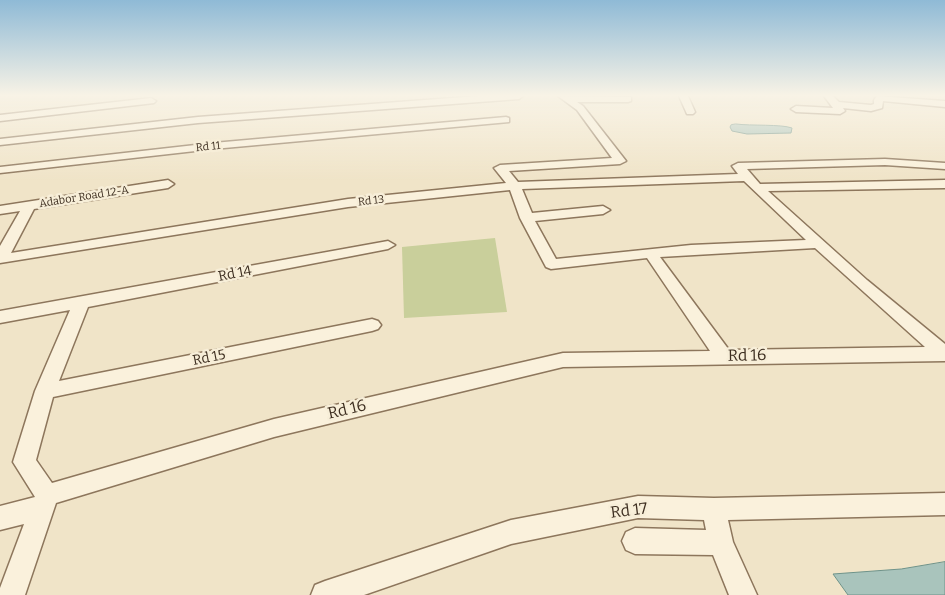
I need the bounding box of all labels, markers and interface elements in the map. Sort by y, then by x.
street label: Rd 11 [195,139,221,155]
street label: Adabor Road 12-A [38,183,130,211]
street label: Rd 13 [357,193,385,209]
street label: Rd 14 [217,263,253,285]
street label: Rd 16 [727,346,767,366]
street label: Rd 15 [191,347,227,369]
street label: Rd 16 [326,396,368,424]
street label: Rd 17 [609,499,649,523]

